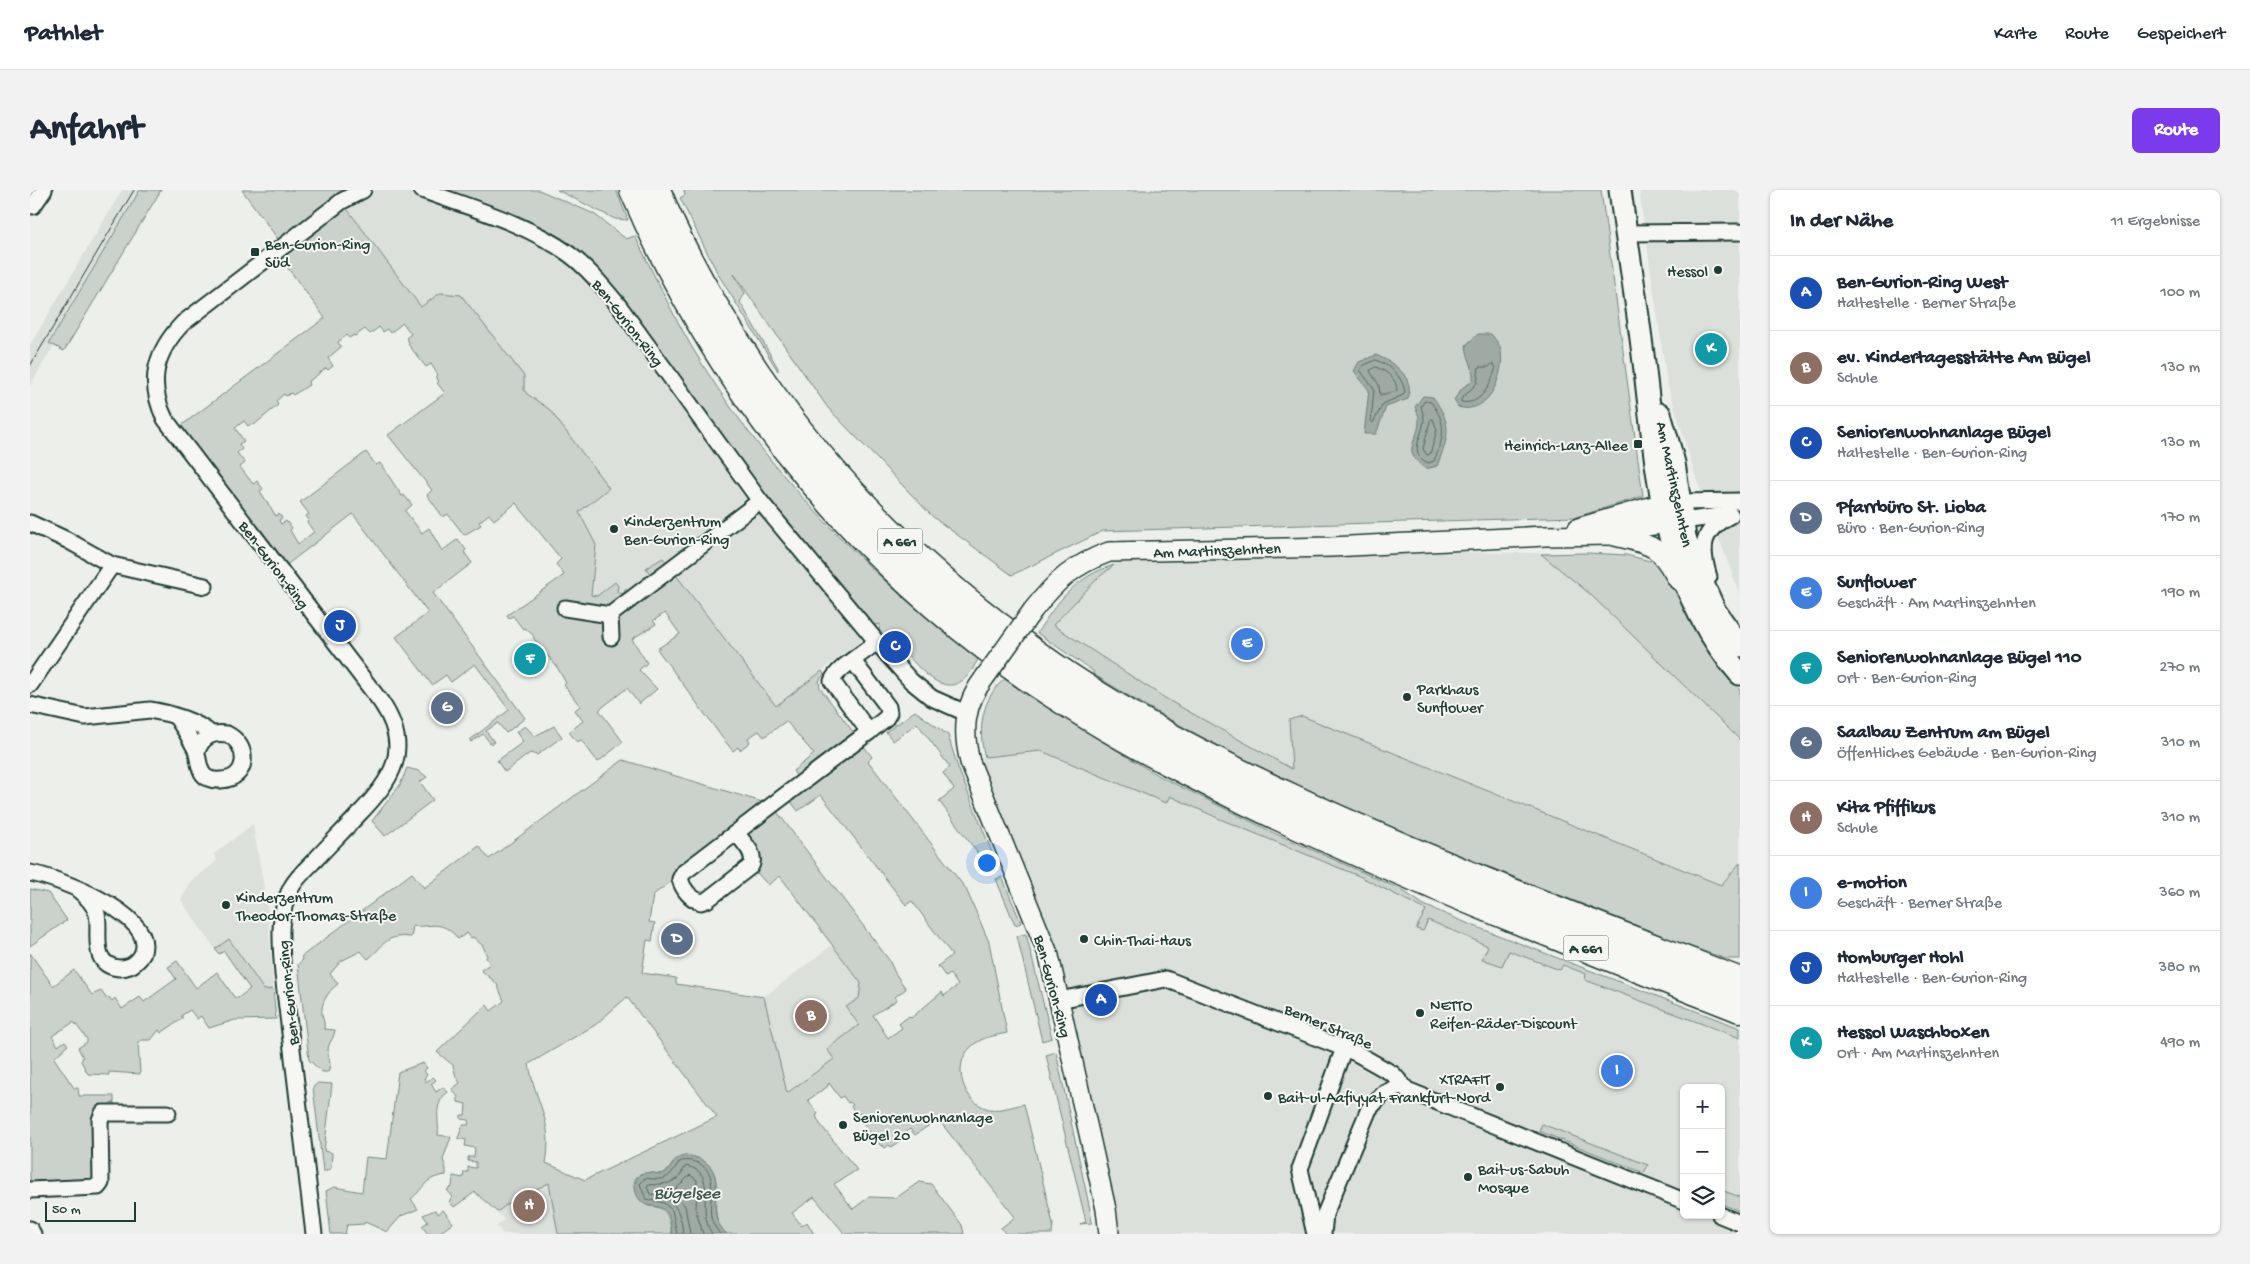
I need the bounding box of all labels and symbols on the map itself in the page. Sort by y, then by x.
place label: Ben-Gurion-Ring Süd [264,237,370,274]
marker: Ben-Gurion-Ring Süd [249,246,261,258]
place label: Hessol [1667,264,1708,283]
marker: Hessol [1712,264,1724,276]
street label: Ben-Gurion-Ring [586,276,666,371]
pin: K [1695,330,1727,368]
street label: Am Martinszehnten [1650,420,1695,550]
place label: Heinrich-Lanz-Allee [1504,438,1629,457]
marker: Heinrich-Lanz-Allee [1632,438,1644,450]
place label: Kinderzentrum Ben-Gurion-Ring [623,514,729,551]
street label: Ben-Gurion-Ring [232,518,311,614]
marker: Kinderzentrum Ben-Gurion-Ring [608,523,620,535]
road number: A 661 [878,528,922,554]
street label: Am Martinszehnten [1153,541,1282,564]
pin: J [324,607,356,645]
pin: E [1231,625,1263,663]
pin: C [879,628,911,666]
pin: F [514,640,546,678]
place label: Parkhaus Sunflower [1416,682,1484,719]
pin: G [431,689,463,727]
marker: Parkhaus Sunflower [1401,691,1413,703]
your location [974,850,1000,876]
place label: Kinderzentrum Theodor-Thomas-Straße [235,890,397,927]
marker: Kinderzentrum Theodor-Thomas-Straße [220,899,232,911]
pin: D [661,920,693,958]
street label: Ben-Gurion-Ring [1028,933,1073,1040]
marker: Chin-Thai-Haus [1078,933,1090,945]
place label: Chin-Thai-Haus [1094,933,1192,952]
road number: A 661 [1564,936,1608,960]
street label: Ben-Gurion-Ring [276,939,306,1047]
pin: A [1085,981,1117,1019]
pin: B [795,997,827,1035]
place label: NETTO Reifen-Räder-Discount [1430,998,1578,1035]
street label: Berner Straße [1280,1001,1375,1056]
marker: NETTO Reifen-Räder-Discount [1414,1007,1426,1019]
pin: I [1601,1052,1633,1090]
place label: XTRAFIT Frankfurt-Nord [1388,1072,1492,1109]
marker: XTRAFIT Frankfurt-Nord [1494,1081,1506,1093]
marker: Bait-ul-Aafiyyat [1262,1090,1274,1102]
place label: Bait-ul-Aafiyyat [1277,1090,1385,1109]
place label: Seniorenwohnanlage Bügel 20 [852,1110,993,1147]
marker: Seniorenwohnanlage Bügel 20 [837,1119,849,1131]
place label: Bait-us-Sabuh Mosque [1477,1162,1570,1199]
marker: Bait-us-Sabuh Mosque [1462,1171,1474,1183]
water label: Bügelsee [654,1184,721,1205]
pin: H [513,1187,545,1225]
scale bar [45,1199,136,1222]

